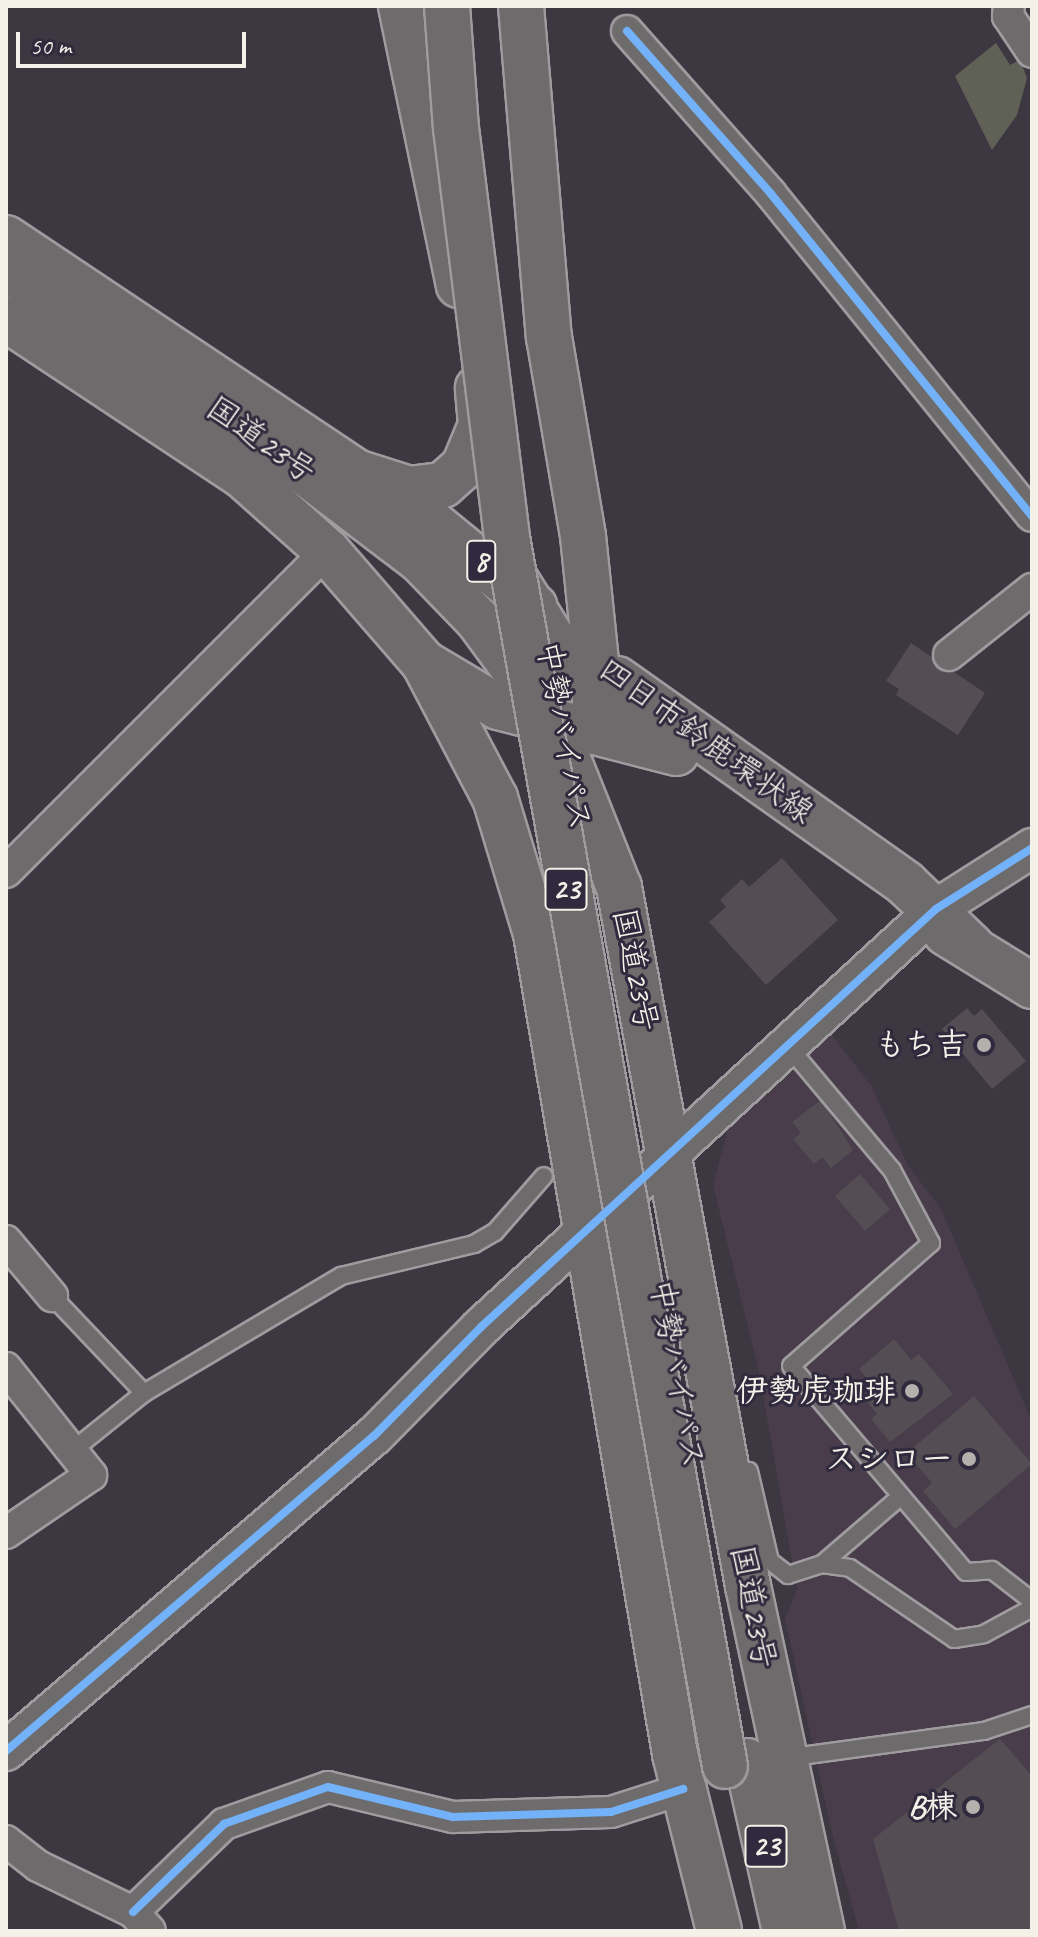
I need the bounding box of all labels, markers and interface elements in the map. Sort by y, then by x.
scale bar [20,16,250,66]
text: 50 m [30,31,71,61]
street label: 国道23号 [199,388,323,492]
road number: 8 [465,535,497,587]
street label: 中勢バイパス [528,638,600,834]
street label: 四日市鈴鹿環状線 [591,650,821,832]
road number: 23 [544,863,588,915]
street label: 国道23号 [604,905,666,1035]
place label: もち吉 [872,1026,968,1064]
marker: もち吉 [975,1036,993,1054]
street label: 中勢バイパス [641,1276,713,1472]
place label: 伊勢虎珈琲 [736,1372,896,1410]
marker: 伊勢虎珈琲 [903,1382,921,1400]
place label: スシロー [825,1440,953,1478]
marker: スシロー [960,1450,978,1468]
street label: 国道23号 [722,1542,784,1672]
place label: B棟 [908,1788,957,1826]
marker: B棟 [964,1798,982,1816]
road number: 23 [744,1820,788,1872]

